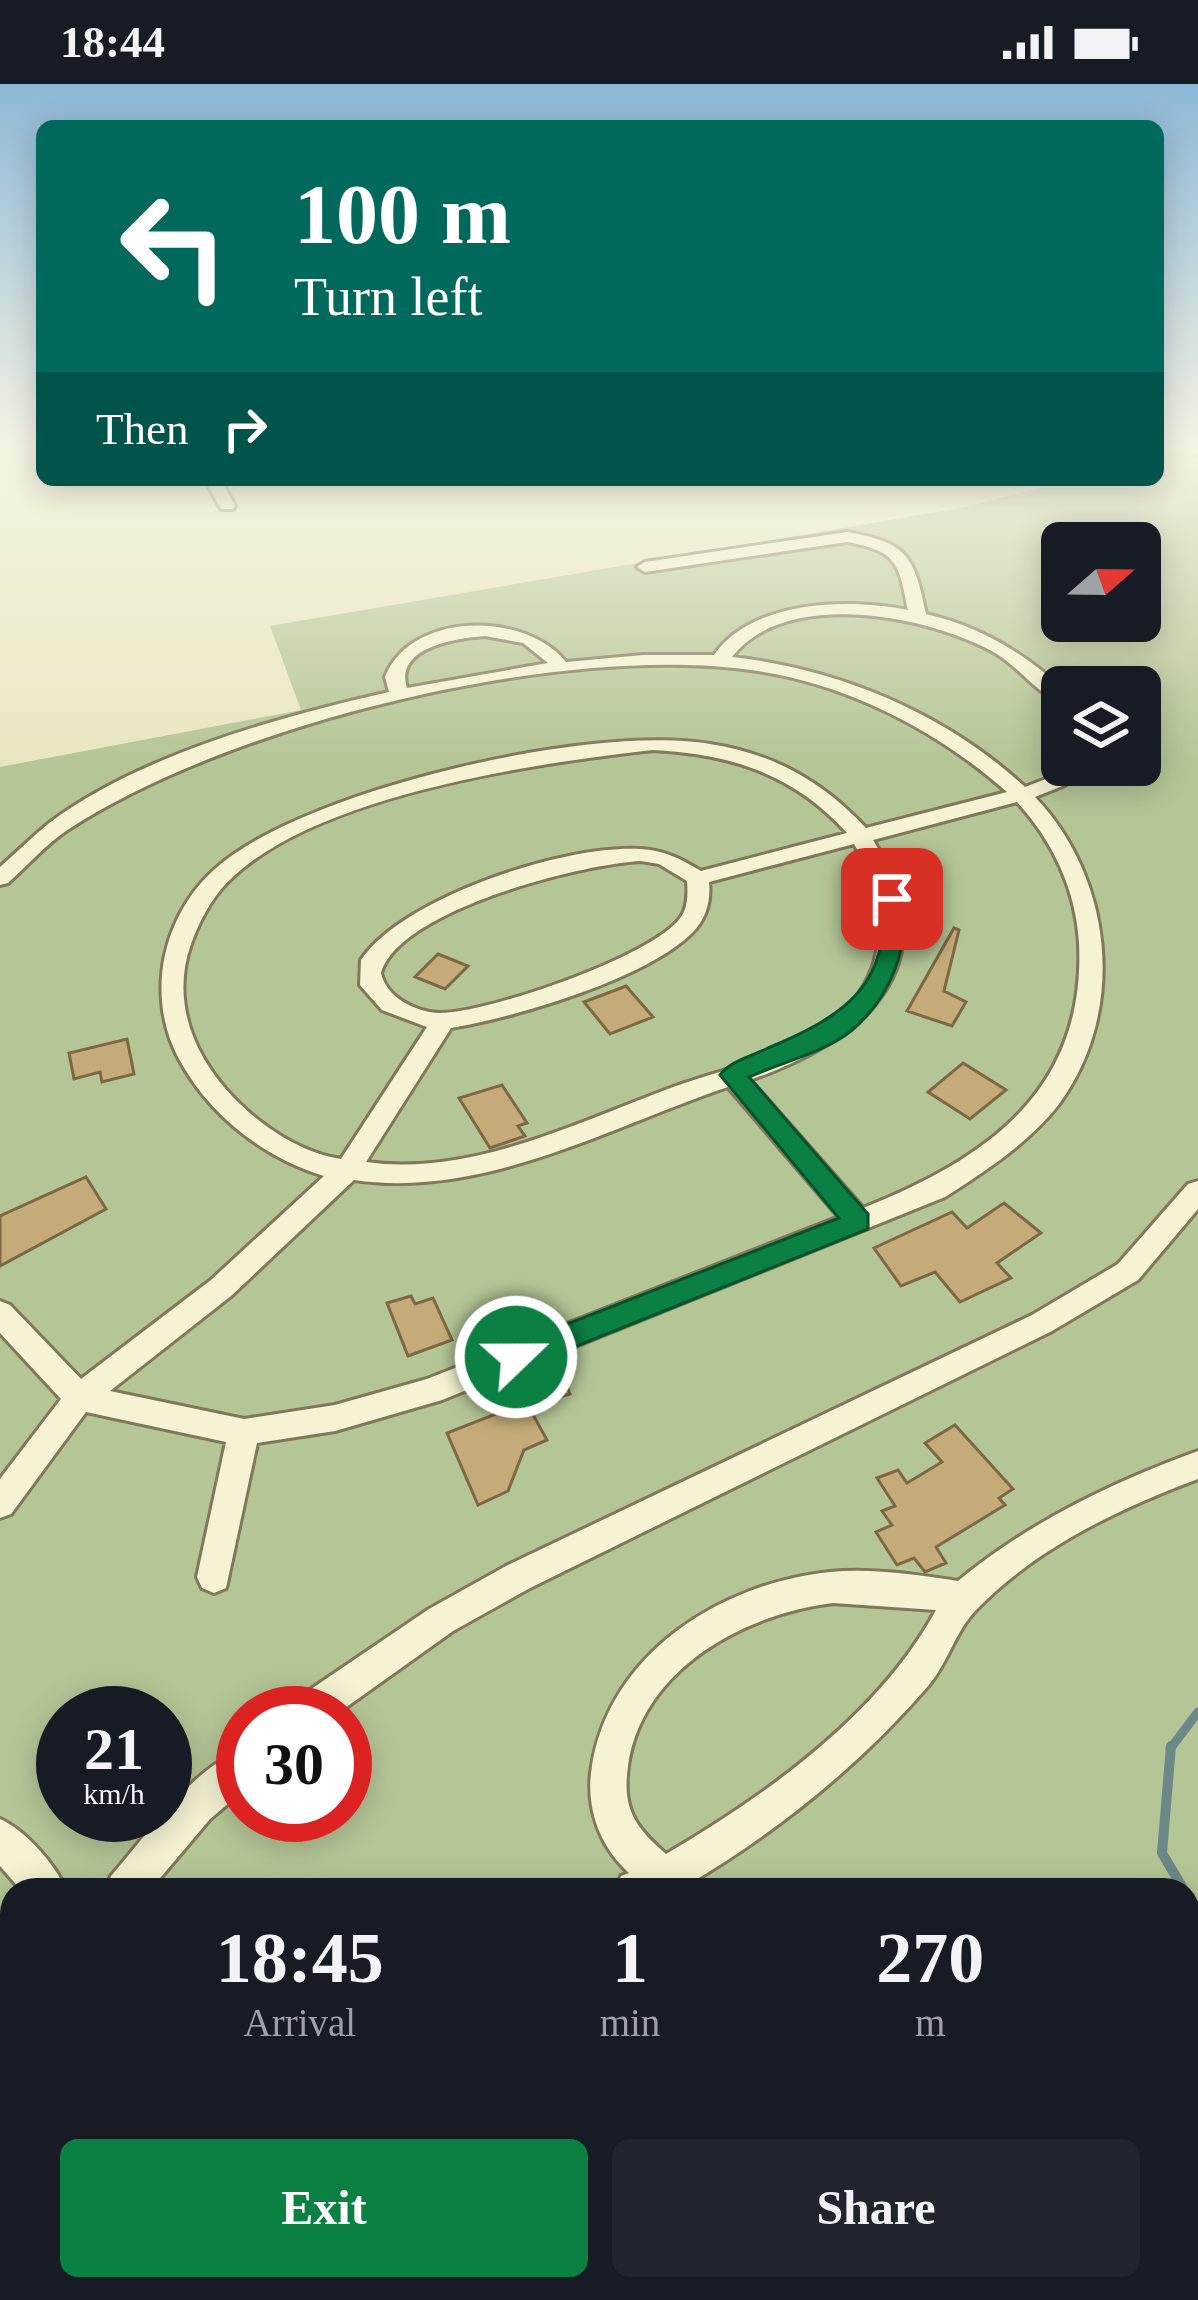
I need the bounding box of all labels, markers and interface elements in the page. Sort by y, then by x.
text: 18:44 [60,17,165,67]
icon: left [96,168,252,324]
text: 100 m [294,168,511,261]
text: Turn left [294,267,483,327]
icon: right [212,396,278,462]
text: Then [96,404,188,454]
north arrow [1041,522,1161,642]
map controls [1041,522,1161,786]
button: layers [1041,666,1161,786]
pin [841,848,943,950]
icon: arrive [859,866,925,932]
position arrow [453,1294,579,1420]
speed limit sign: 30 [216,1686,372,1842]
text: 21 [84,1716,144,1782]
text: km/h [83,1777,145,1810]
text: 18:45 [216,1918,384,1998]
text: 1 [612,1918,648,1998]
text: 270 [876,1918,984,1998]
text: Arrival [244,2001,356,2044]
text: min [600,2001,660,2044]
text: m [915,2001,945,2044]
button: Exit [60,2139,588,2277]
button: Share [612,2139,1140,2277]

